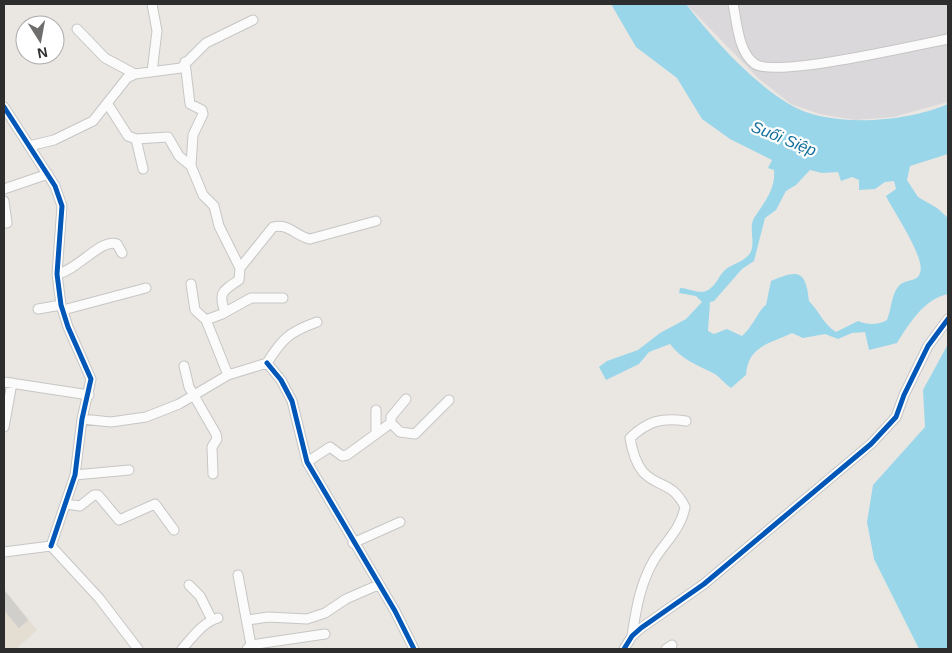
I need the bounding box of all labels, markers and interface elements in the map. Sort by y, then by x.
north arrow [15,15,65,65]
text: N [36,44,49,62]
water label: Suối Siệp [749,118,819,159]

